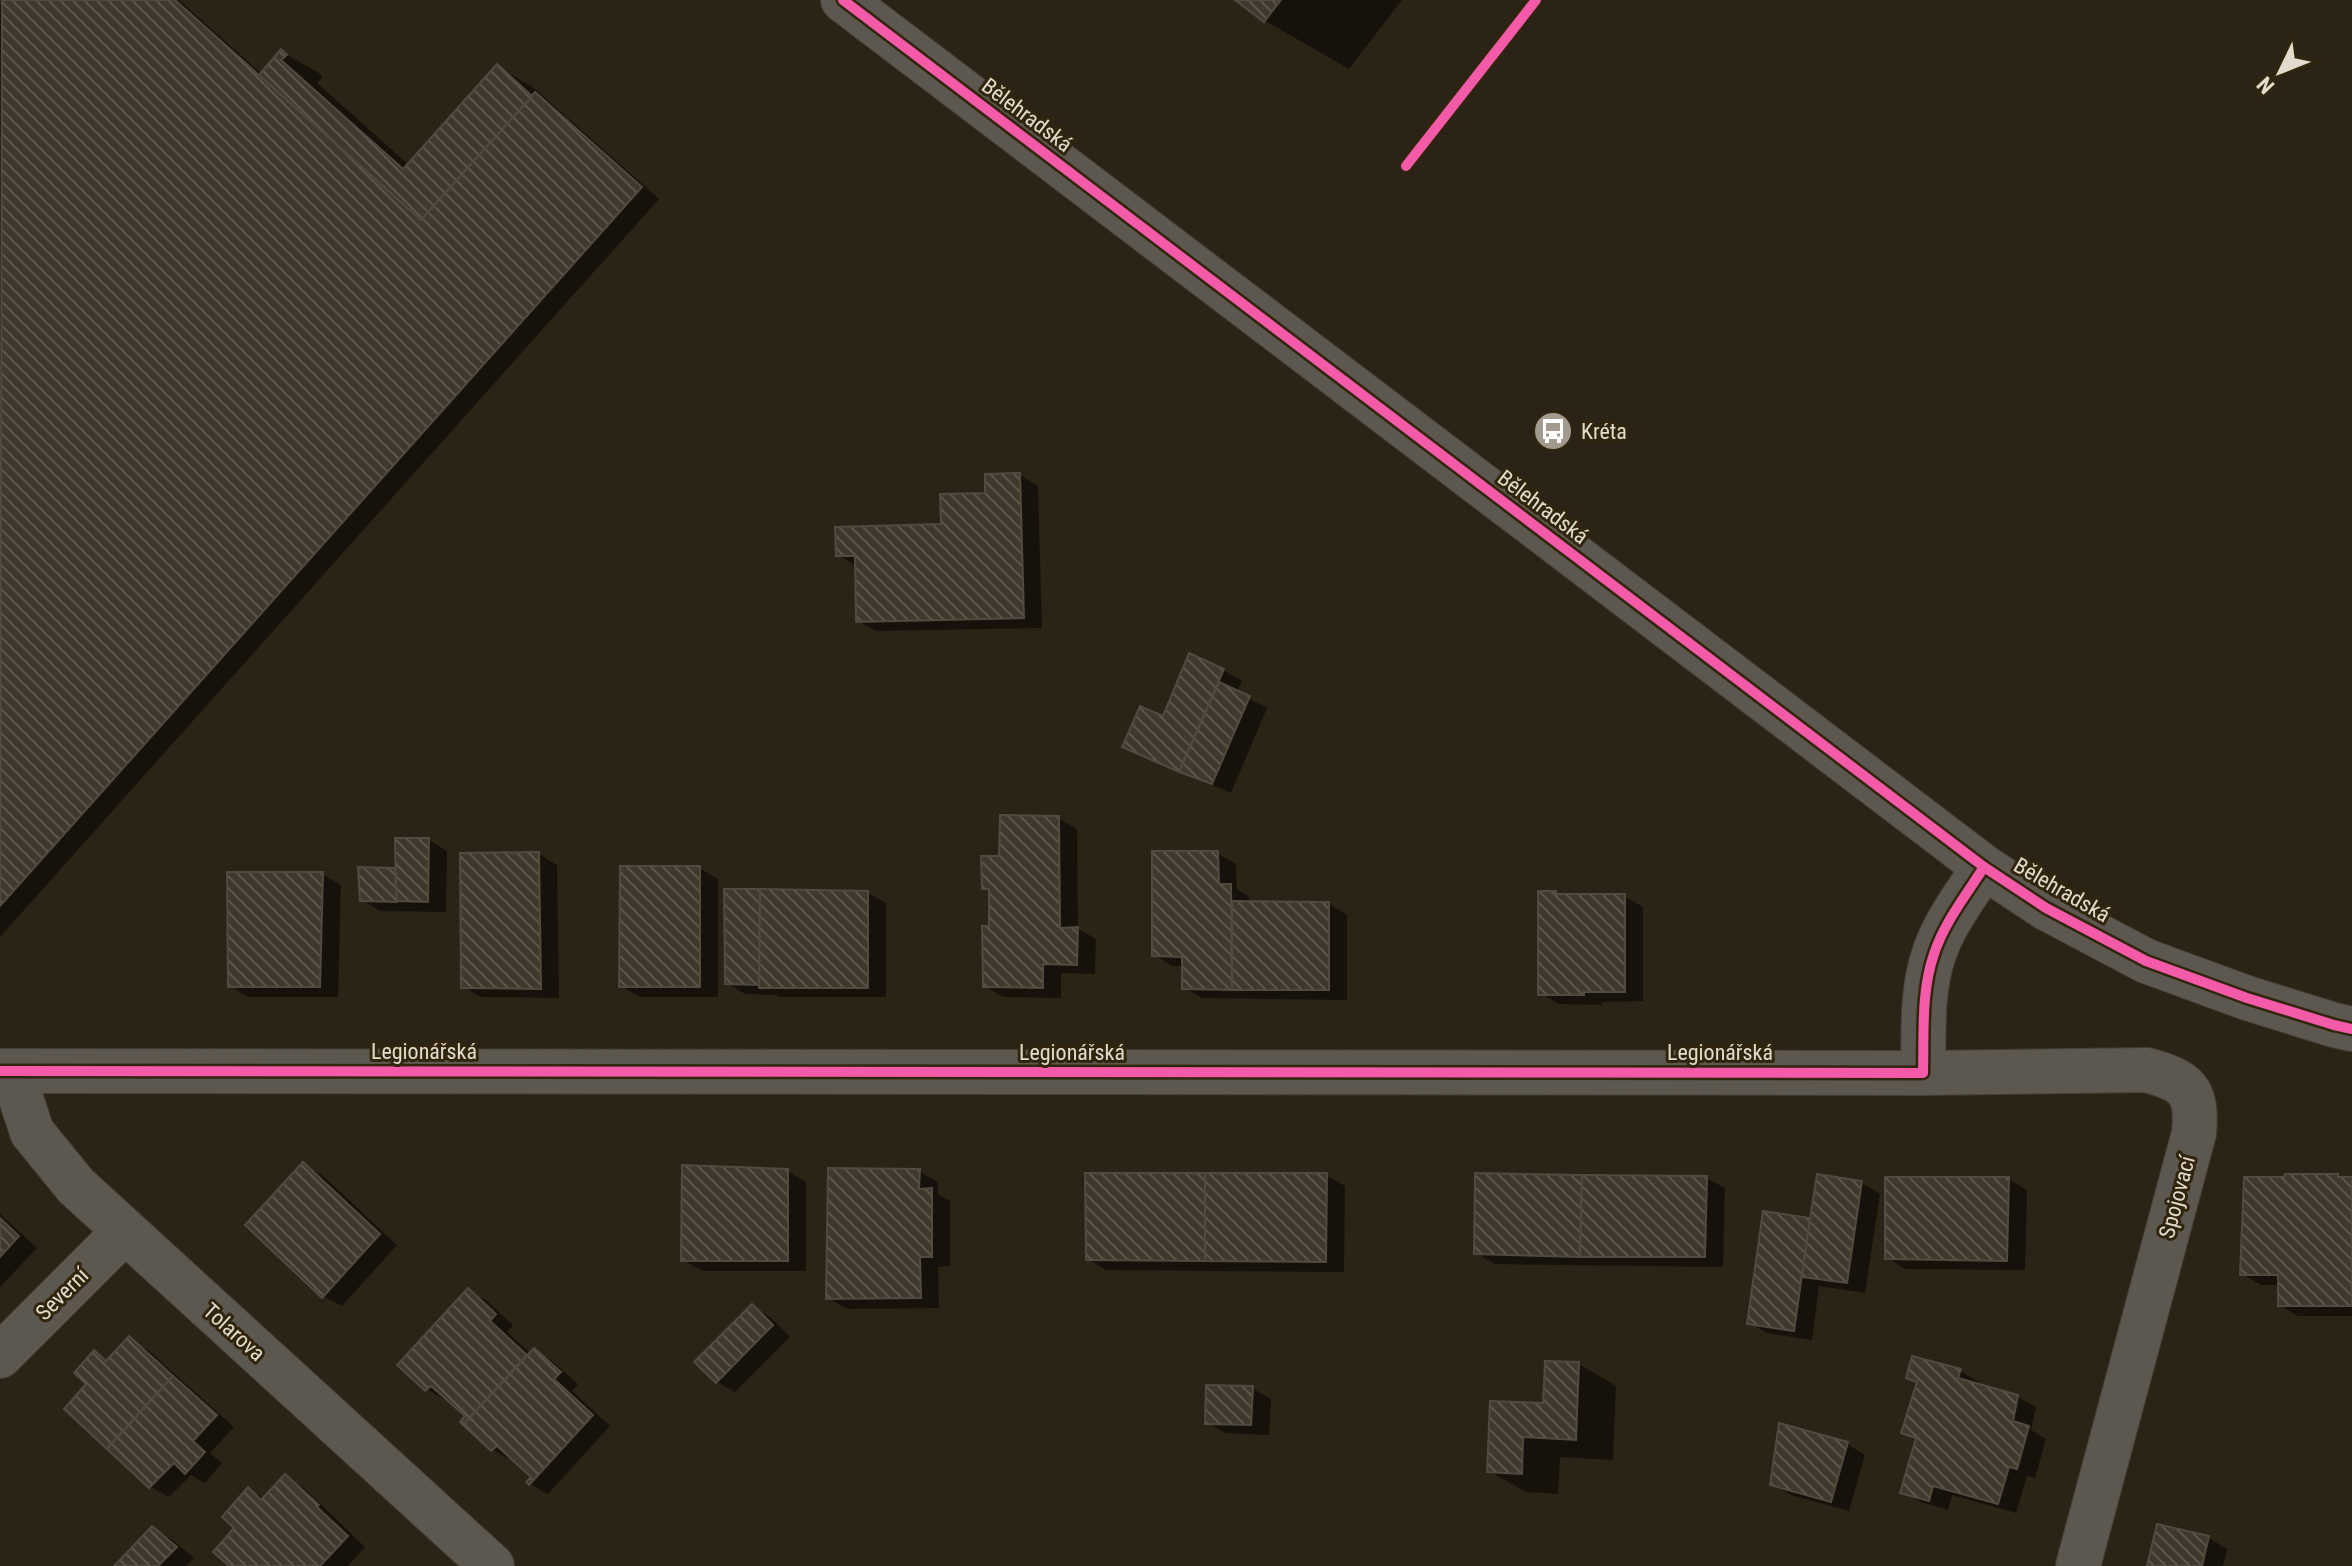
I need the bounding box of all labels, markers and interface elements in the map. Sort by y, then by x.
north arrow [2240,32,2320,112]
text: N [2252,72,2279,99]
street label: Bělehradská [977,73,1077,157]
bus stop icon: Kréta [1532,410,1574,452]
place label: Kréta [1581,419,1627,444]
street label: Bělehradská [1493,465,1593,549]
street label: Bělehradská [2010,853,2114,927]
street label: Legionářská [371,1039,477,1064]
street label: Legionářská [1019,1040,1125,1065]
street label: Legionářská [1667,1040,1773,1065]
street label: Spojovací [2154,1152,2200,1241]
street label: Severní [31,1262,94,1325]
street label: Tolarova [198,1298,270,1366]

